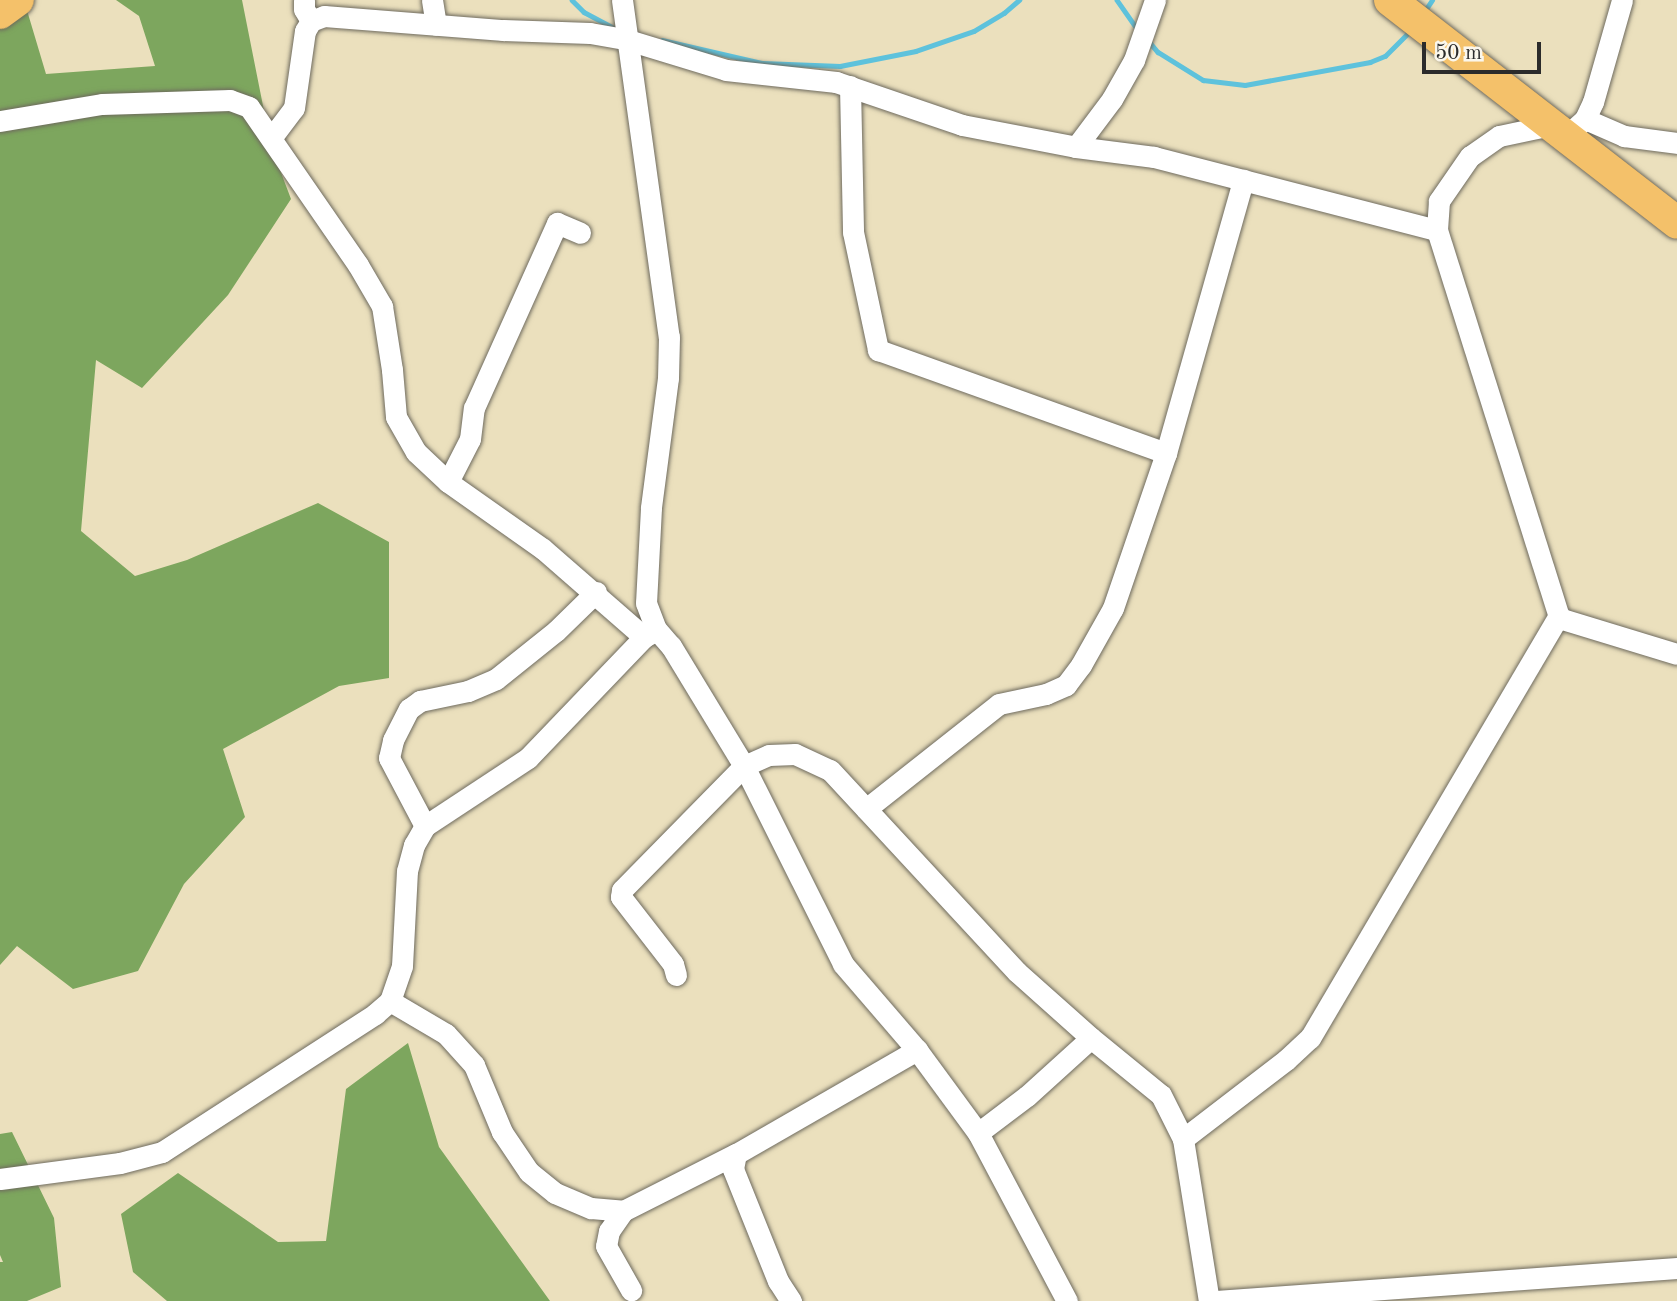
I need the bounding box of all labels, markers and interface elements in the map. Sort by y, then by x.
scale bar [1425,28,1544,72]
text: 50 m [1435,43,1482,64]

